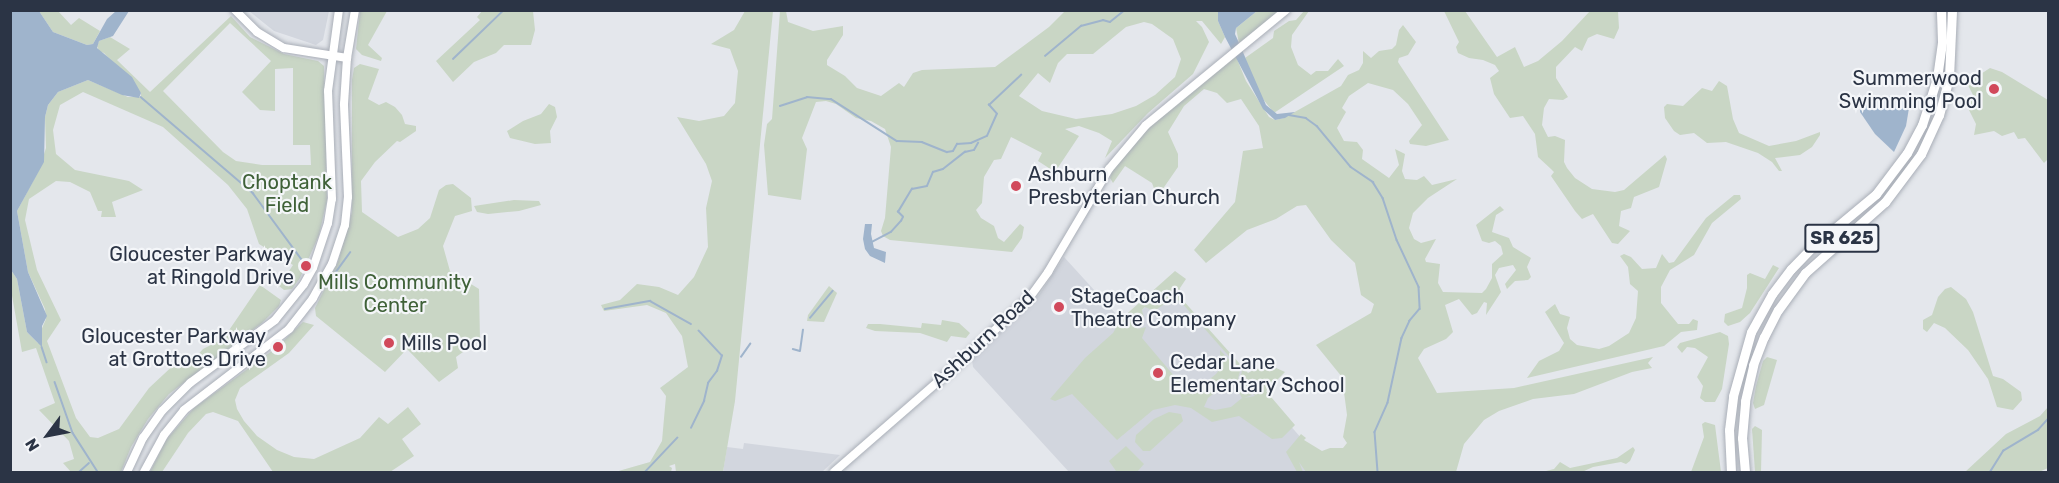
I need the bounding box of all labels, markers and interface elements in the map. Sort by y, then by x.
place label: Summerwood Swimming Pool [1839,66,1982,113]
marker: Summerwood Swimming Pool [1987,82,2001,96]
place label: Ashburn Presbyterian Church [1028,162,1220,209]
park label: Choptank Field [242,171,332,218]
marker: Ashburn Presbyterian Church [1009,179,1023,193]
road number: SR 625 [1803,223,1881,253]
place label: Gloucester Parkway at Ringold Drive [109,243,294,290]
marker: Gloucester Parkway at Ringold Drive [299,259,313,273]
park label: Mills Community Center [318,270,472,317]
place label: StageCoach Theatre Company [1071,284,1236,331]
street label: Ashburn Road [927,285,1039,393]
marker: StageCoach Theatre Company [1052,300,1066,314]
place label: Gloucester Parkway at Grottoes Drive [81,324,266,371]
place label: Mills Pool [401,331,487,355]
marker: Mills Pool [382,336,396,350]
marker: Gloucester Parkway at Grottoes Drive [271,340,285,354]
place label: Cedar Lane Elementary School [1170,350,1345,397]
marker: Cedar Lane Elementary School [1151,366,1165,380]
north arrow [18,405,78,465]
text: N [21,435,43,455]

